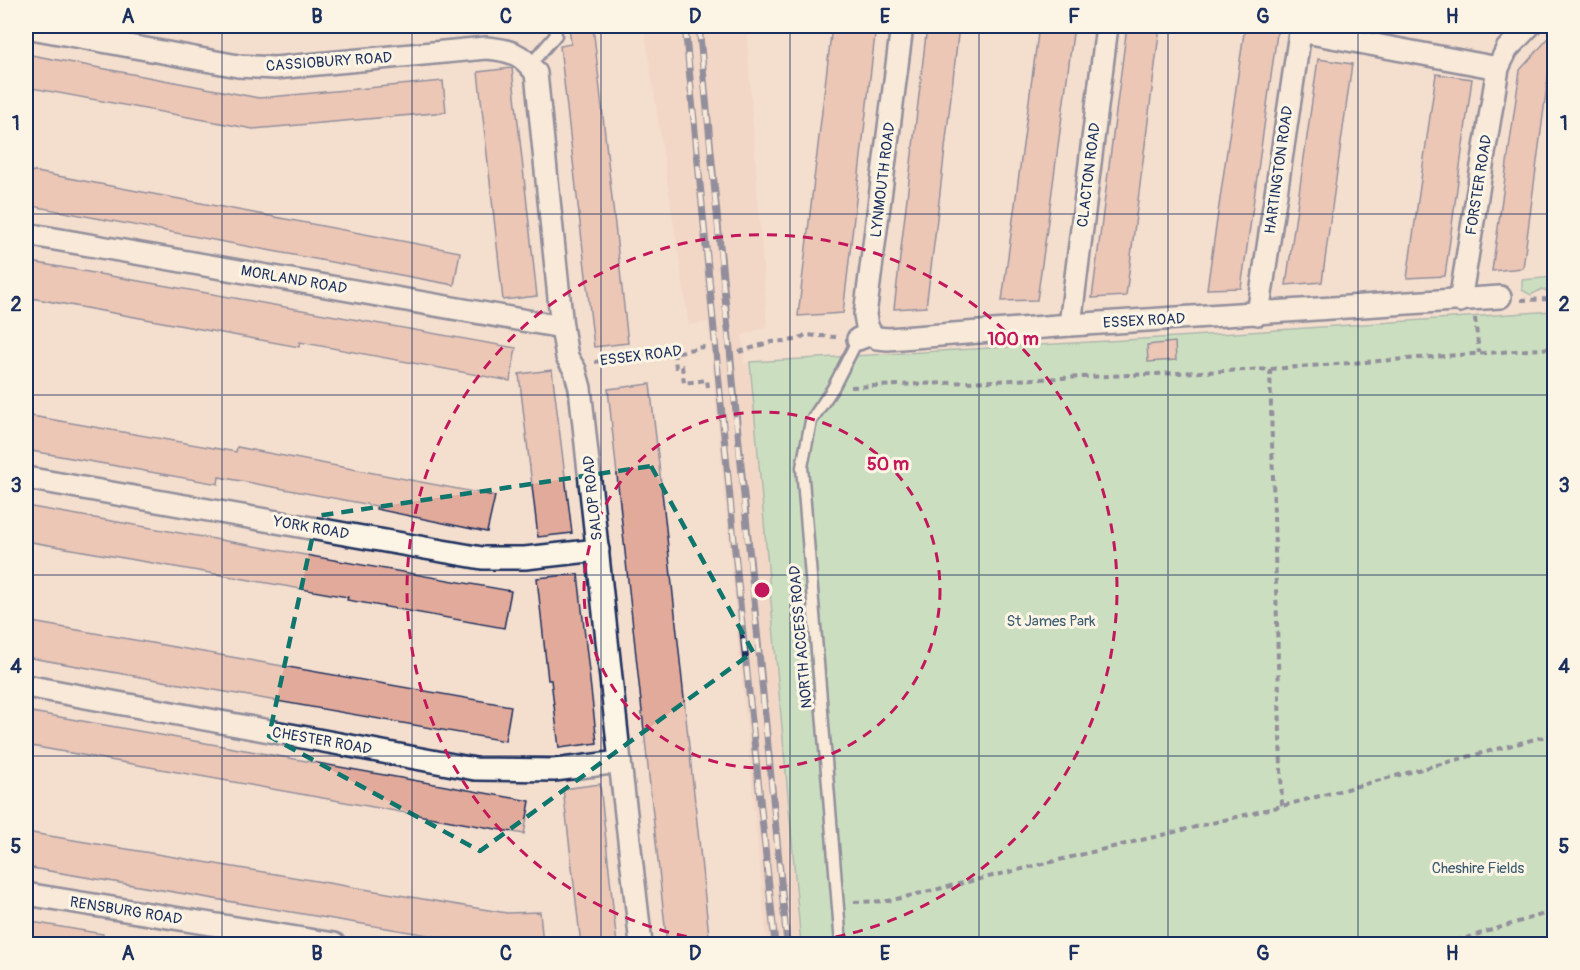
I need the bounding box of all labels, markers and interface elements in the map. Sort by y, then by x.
text: A [122,4,135,29]
text: B [311,4,323,29]
text: C [500,4,512,29]
text: D [689,4,702,29]
text: E [880,4,891,29]
text: F [1068,4,1080,29]
text: G [1256,4,1270,29]
text: H [1446,4,1459,29]
street label: CASSIOBURY ROAD [265,48,393,76]
street label: HARTINGTON ROAD [1261,105,1297,235]
text: 1 [12,111,20,136]
text: 1 [1560,111,1568,136]
street label: LYNMOUTH ROAD [867,121,899,239]
street label: CLACTON ROAD [1073,122,1105,228]
street label: FORSTER ROAD [1462,133,1496,237]
street label: MORLAND ROAD [239,261,349,299]
text: 2 [10,292,22,317]
text: 2 [1558,292,1570,317]
street label: ESSEX ROAD [1102,309,1186,333]
text: 100 m [987,328,1039,351]
street label: ESSEX ROAD [599,342,683,370]
text: 50 m [867,453,909,476]
street label: SALOP ROAD [579,455,607,541]
text: 3 [10,473,22,498]
text: 3 [1558,473,1570,498]
street label: YORK ROAD [271,512,350,544]
street label: NORTH ACCESS ROAD [785,565,817,709]
centre of rings [752,580,772,600]
park label: St James Park [1006,612,1096,631]
text: 4 [10,654,22,679]
text: 4 [1558,654,1570,679]
street label: CHESTER ROAD [271,723,373,759]
text: 5 [11,834,22,859]
text: 5 [1559,834,1570,859]
park label: Cheshire Fields [1432,859,1525,878]
street label: RENSBURG ROAD [69,893,183,929]
text: A [122,941,135,966]
text: B [311,941,323,966]
text: C [500,941,512,966]
text: D [689,941,702,966]
text: E [880,941,891,966]
text: F [1068,941,1080,966]
text: G [1256,941,1270,966]
text: H [1446,941,1459,966]

